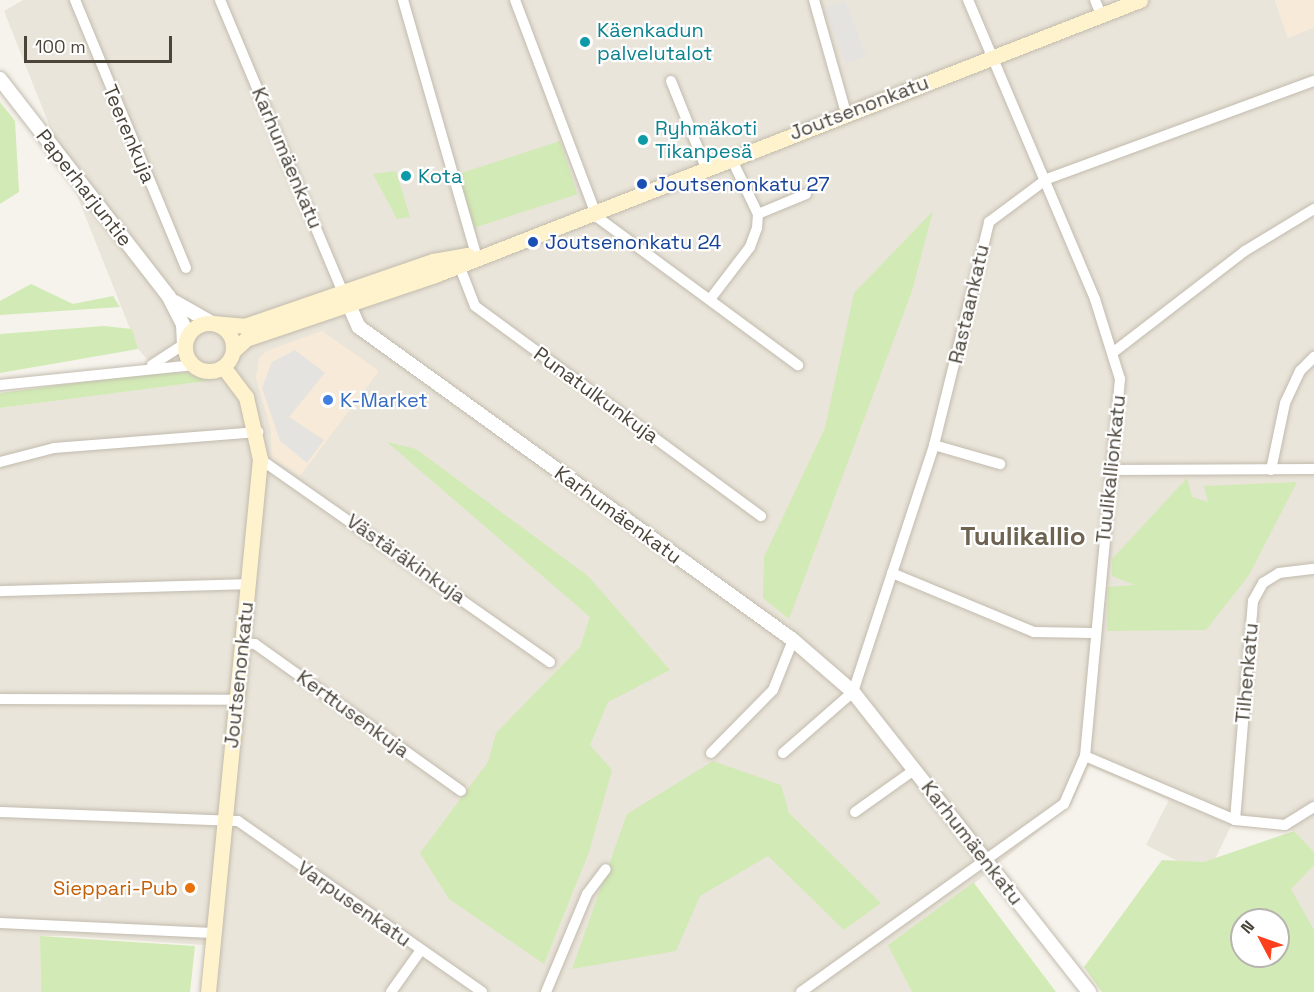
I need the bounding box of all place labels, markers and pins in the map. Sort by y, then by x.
place label: Käenkadun palvelutalot [597,19,712,66]
marker: Käenkadun palvelutalot [578,35,592,49]
place label: Ryhmäkoti Tikanpesä [655,116,757,163]
marker: Ryhmäkoti Tikanpesä [636,133,650,147]
place label: Kota [418,164,462,188]
marker: Kota [399,169,413,183]
place label: Joutsenonkatu 27 [654,172,830,196]
marker: Joutsenonkatu 27 [635,177,649,191]
place label: Joutsenonkatu 24 [545,230,721,254]
marker: Joutsenonkatu 24 [526,235,540,249]
place label: K-Market [340,388,428,412]
marker: K-Market [321,393,335,407]
place label: Sieppari-Pub [53,876,178,900]
marker: Sieppari-Pub [183,881,197,895]

